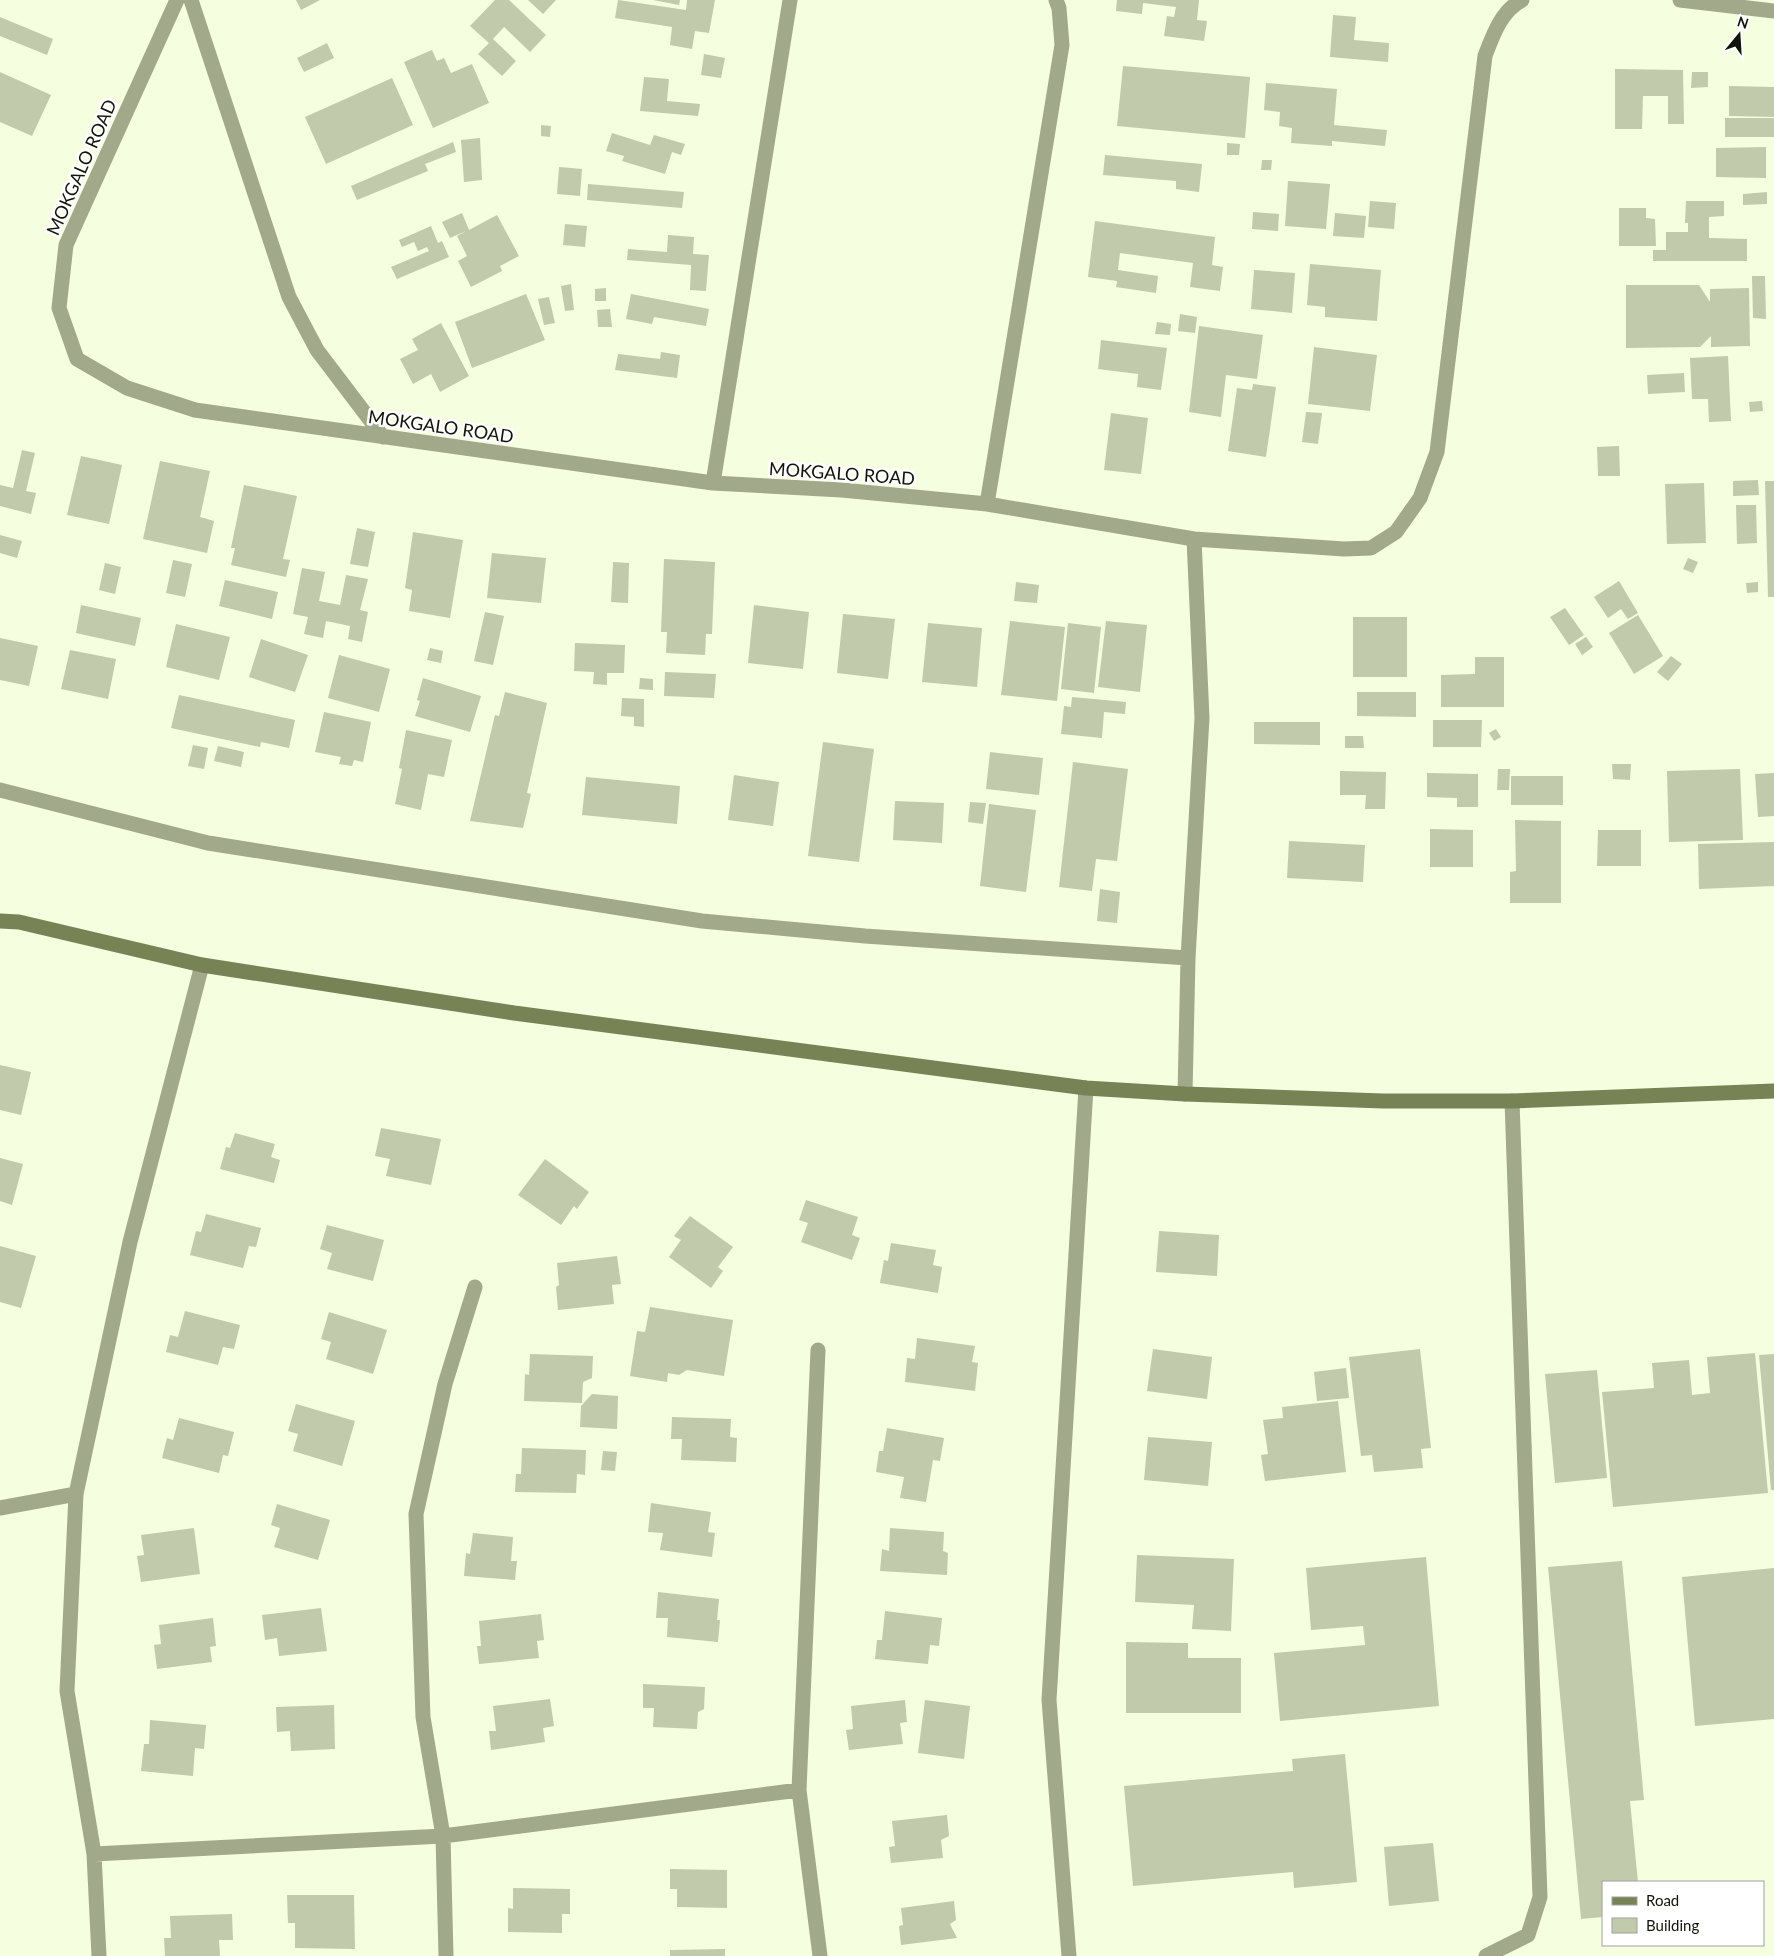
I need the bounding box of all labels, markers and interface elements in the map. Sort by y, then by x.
north arrow [1714,10,1764,60]
text: N [1735,12,1751,32]
street label: MOKGALO ROAD [41,96,121,238]
street label: MOKGALO ROAD [367,405,515,447]
street label: MOKGALO ROAD [768,457,916,489]
legend [1602,1881,1764,1946]
text: Road [1646,1891,1679,1909]
text: Building [1646,1916,1699,1934]

